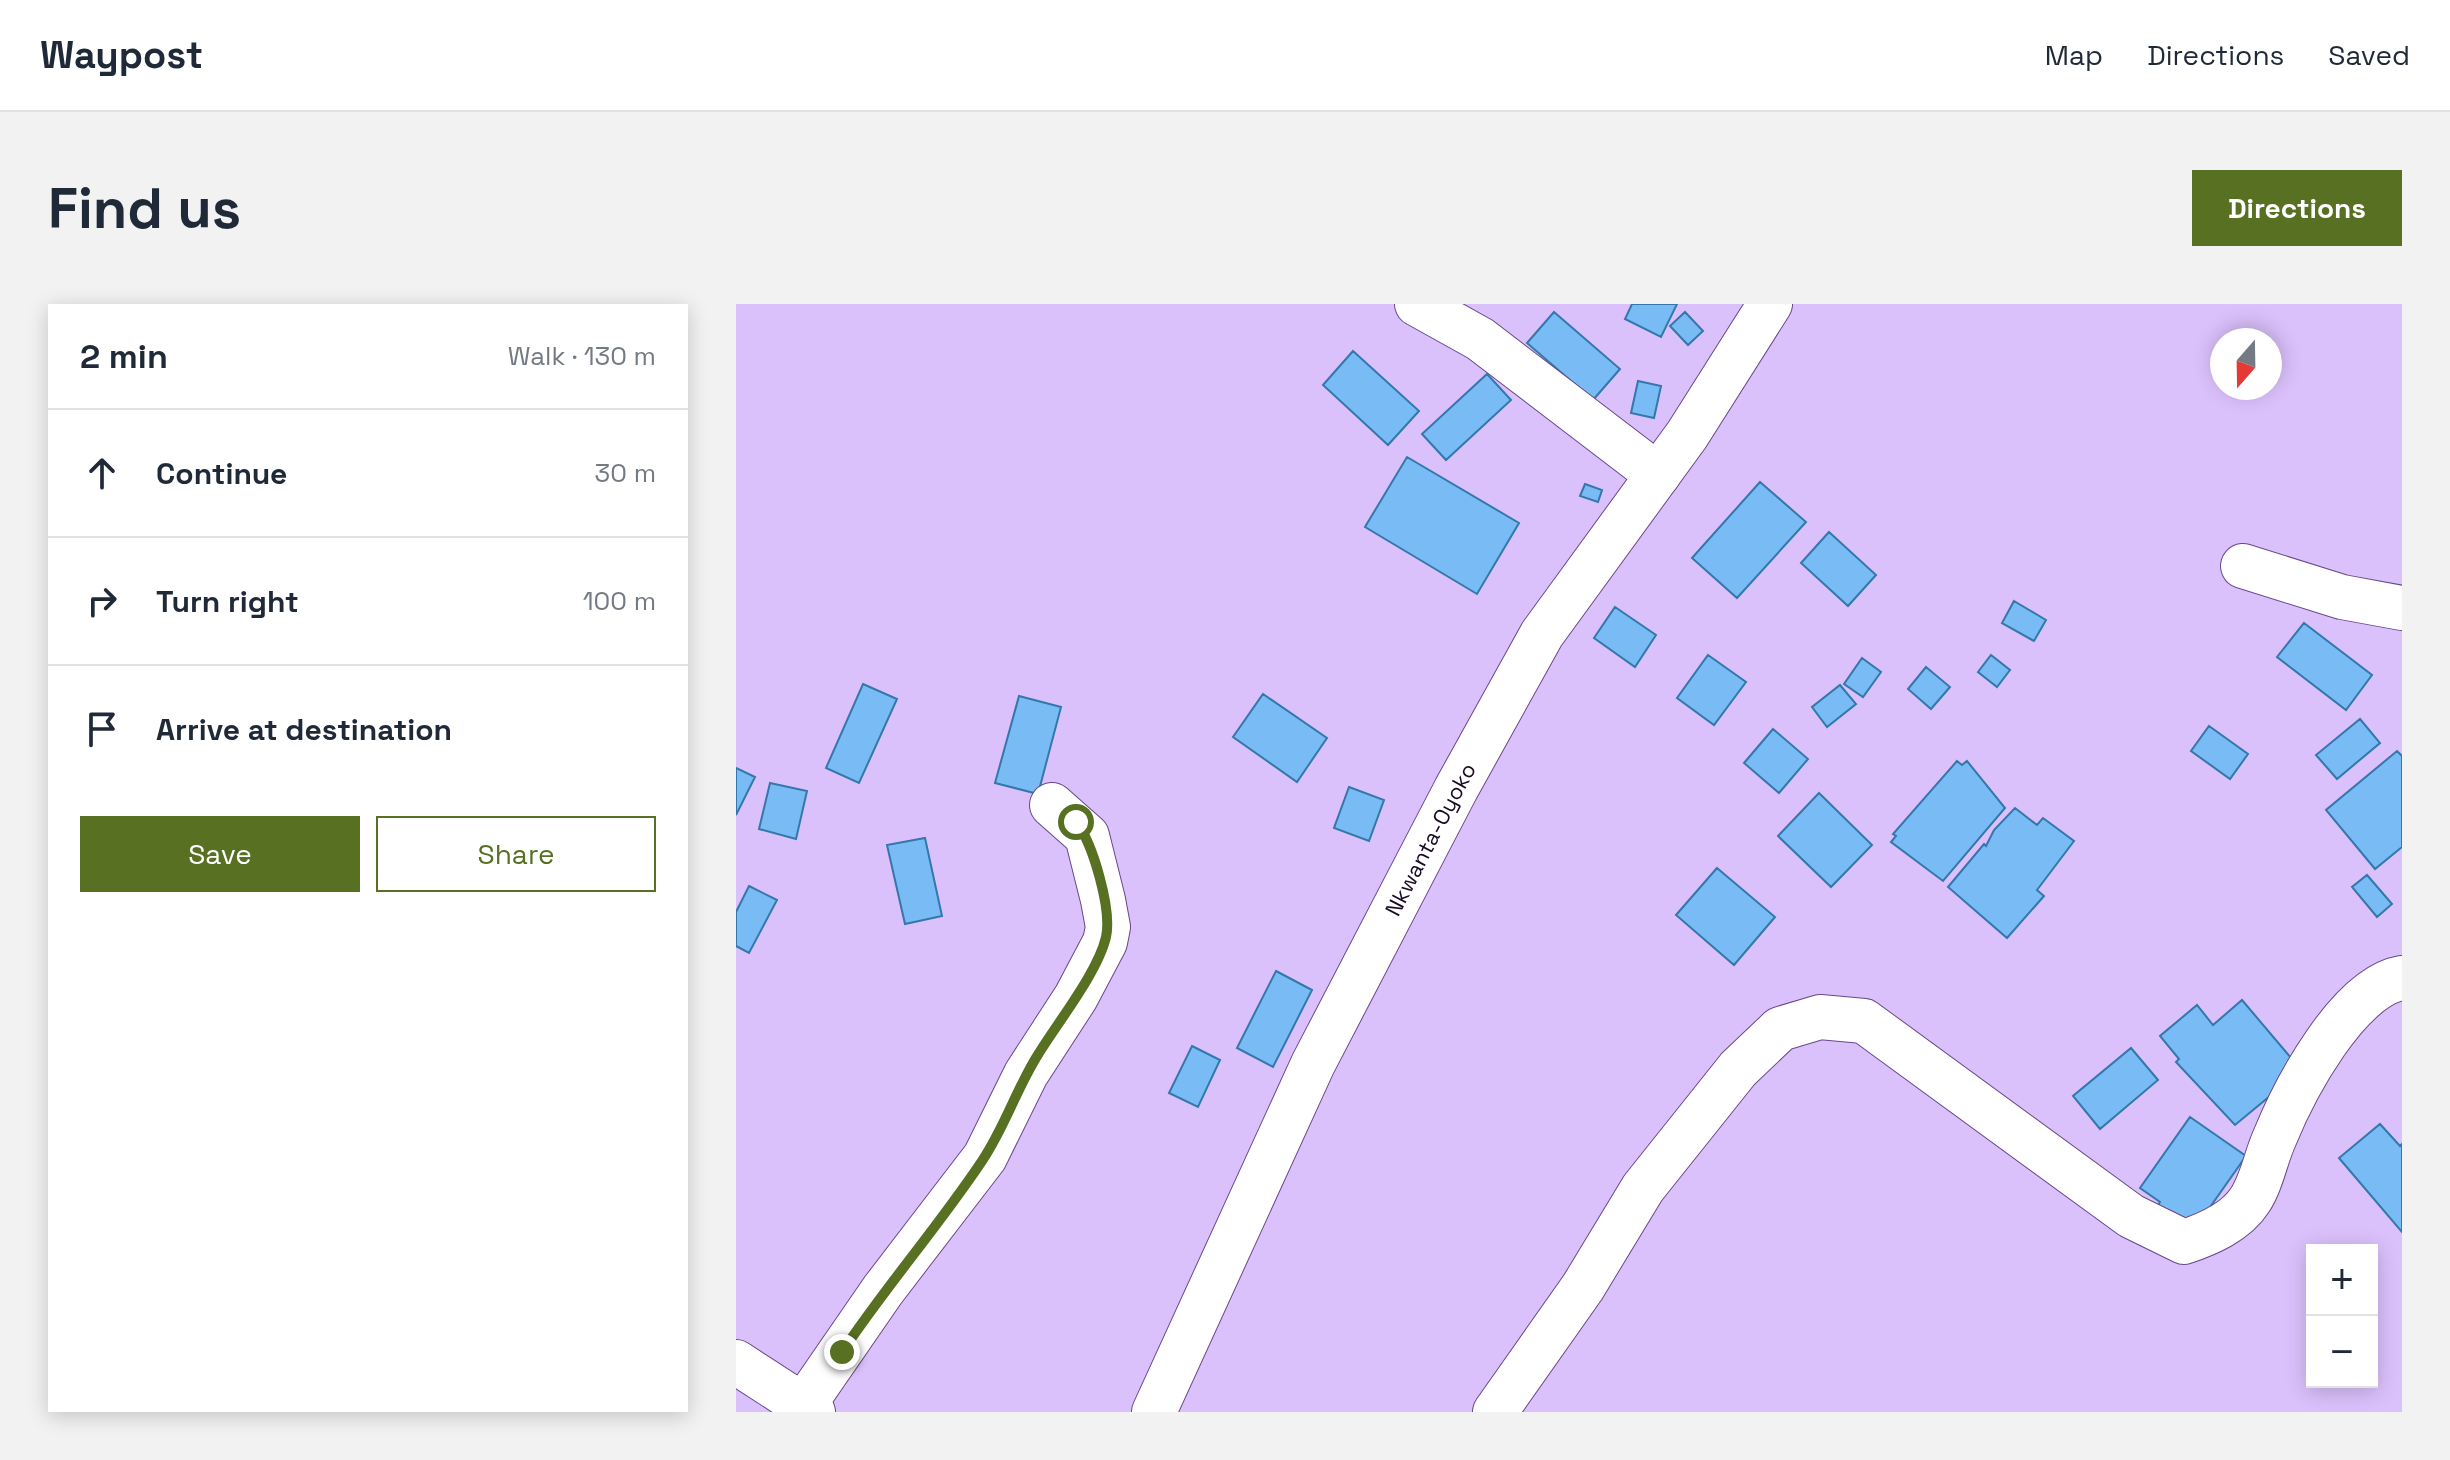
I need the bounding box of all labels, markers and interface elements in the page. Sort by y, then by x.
text: Waypost [40,31,203,79]
text: Map [2045,37,2103,73]
text: Directions [2147,37,2284,73]
text: Saved [2328,37,2410,73]
button: Directions [2192,170,2402,246]
text: Find us [48,173,241,244]
north arrow [2210,328,2282,400]
text: 2 min [80,335,168,378]
text: Walk · 130 m [508,339,656,373]
icon: ahead [80,451,124,495]
text: Continue [156,454,287,493]
text: 30 m [595,456,656,490]
icon: right [80,579,124,623]
text: Turn right [156,582,299,621]
text: 100 m [583,584,656,618]
icon: arrive [80,707,124,751]
text: Arrive at destination [156,710,452,749]
street label: Nkwanta-Oyoko [1379,758,1482,921]
route start [1058,804,1094,840]
button: Save [80,816,360,892]
button: Share [376,816,656,892]
map controls [2306,1244,2378,1388]
button: + [2306,1244,2378,1316]
button: − [2306,1316,2378,1388]
route end [824,1334,860,1370]

